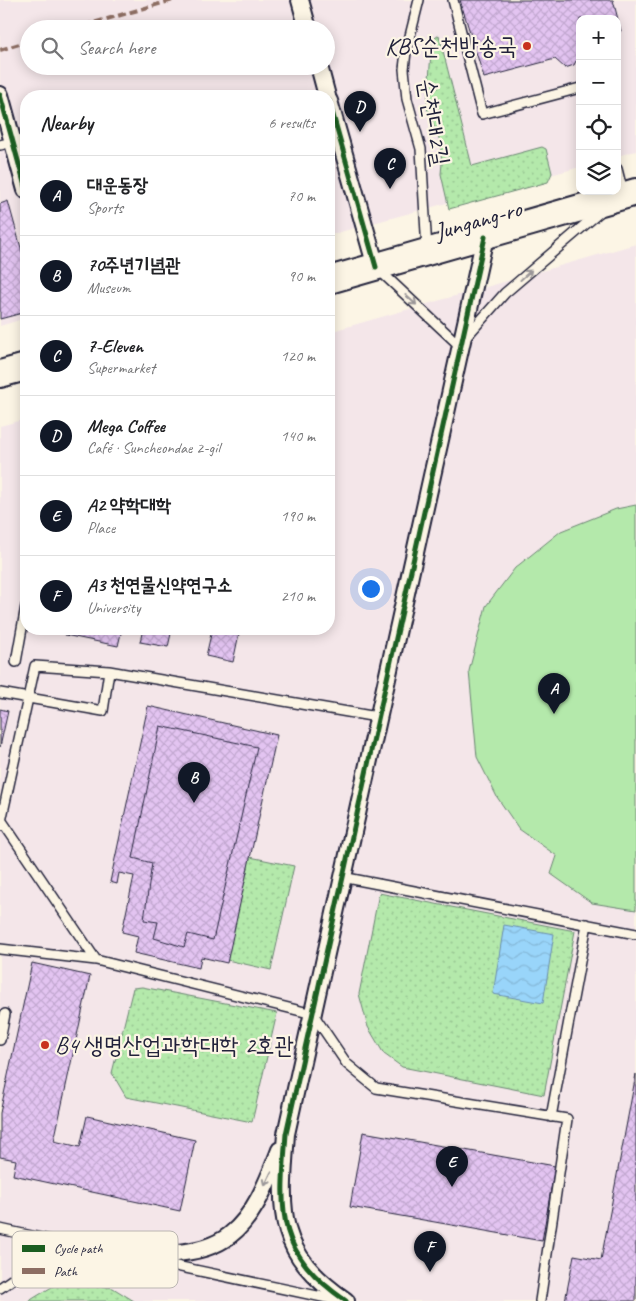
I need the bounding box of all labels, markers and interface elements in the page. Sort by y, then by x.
map controls [576,15,621,195]
button: + [576,15,621,60]
search box [20,20,335,75]
place label: KBS순천방송국 [385,31,517,61]
icon: search [38,34,66,62]
text: Search here [78,36,155,60]
marker: KBS순천방송국 [521,40,533,52]
button: − [576,60,621,105]
street label: 순천대2길 [412,76,456,168]
pin: D [344,91,376,132]
button: locate [576,105,621,150]
text: Nearby [40,110,93,136]
text: 6 results [268,113,315,133]
pin: C [374,148,406,189]
button: layers [576,150,621,195]
text: 대운동장 [87,173,148,197]
text: A [52,186,60,206]
text: 70 m [288,186,315,206]
street label: Jungang-ro [430,193,526,247]
text: Sports [87,198,123,218]
text: 70주년기념관 [87,253,180,277]
text: B [52,266,60,286]
text: 90 m [288,266,315,286]
one-way arrow [519,269,532,281]
text: Museum [87,278,131,298]
one-way arrow [405,294,418,306]
text: 7-Eleven [87,334,143,358]
text: C [52,346,60,366]
text: 120 m [281,346,315,366]
text: Supermarket [87,358,155,378]
text: Mega Coffee [87,414,165,438]
text: D [51,426,61,446]
text: 140 m [281,426,315,446]
text: Café · Suncheondae 2-gil [87,438,220,458]
text: A2 약학대학 [87,493,171,517]
text: E [52,506,60,526]
text: 190 m [281,506,315,526]
text: Place [87,518,115,538]
text: A3 천연물신약연구소 [87,573,232,597]
your location [358,576,384,602]
text: F [52,586,60,606]
text: 210 m [281,586,315,606]
text: University [87,598,140,618]
pin: A [538,673,570,714]
pin: B [178,762,210,803]
place label: B4 생명산업과학대학 2호관 [55,1030,294,1060]
marker: B4 생명산업과학대학 2호관 [39,1039,51,1051]
pin: E [436,1146,468,1187]
one-way arrow [262,1171,272,1186]
legend [12,1231,178,1288]
pin: F [414,1231,446,1272]
text: Cycle path [54,1240,103,1257]
text: Path [54,1263,78,1280]

